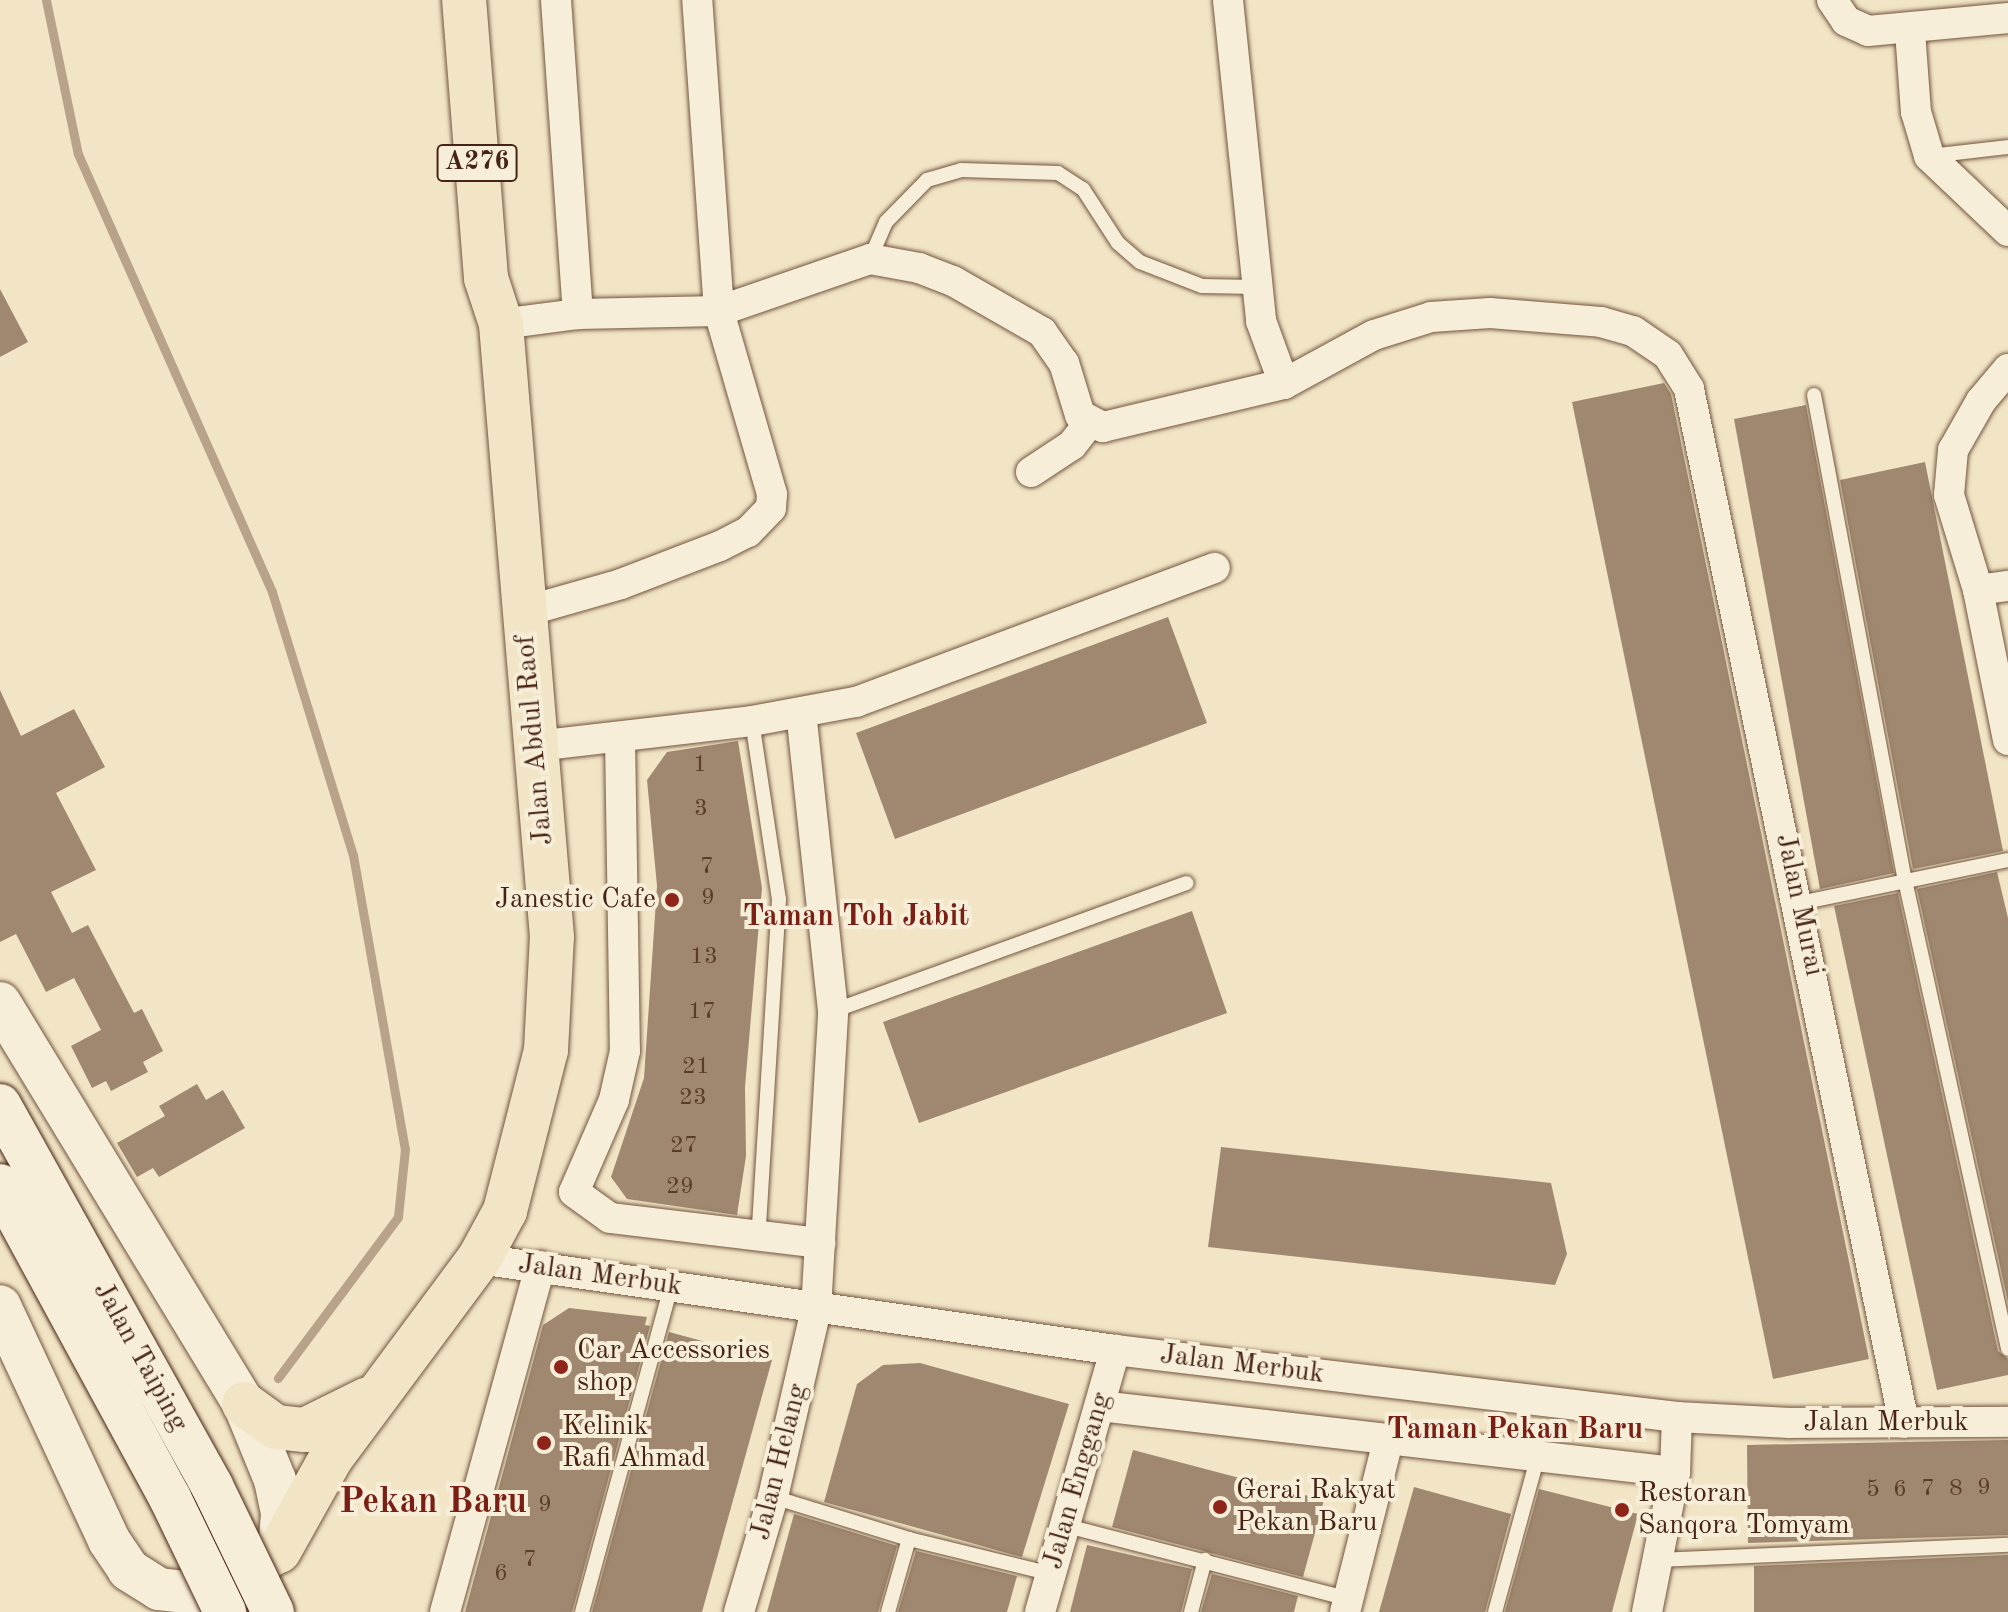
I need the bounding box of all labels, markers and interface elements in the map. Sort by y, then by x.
road number: A276 [435,141,519,185]
street label: Jalan Abdul Raof [509,633,561,847]
house number: 1 [693,752,707,780]
house number: 3 [694,796,708,824]
street label: Jalan Murai [1768,831,1830,979]
house number: 7 [700,854,714,882]
place label: Janestic Cafe [495,883,656,917]
house number: 9 [701,885,715,913]
marker: Janestic Cafe [663,891,681,909]
district label: Taman Toh Jabit [743,899,969,935]
house number: 13 [690,944,718,972]
house number: 17 [688,999,716,1027]
house number: 21 [682,1054,710,1082]
house number: 23 [679,1085,707,1113]
house number: 27 [670,1133,698,1161]
house number: 29 [666,1174,694,1202]
street label: Jalan Merbuk [516,1248,684,1304]
street label: Jalan Taiping [85,1276,195,1438]
place label: Car Accessories shop [577,1334,770,1400]
street label: Jalan Merbuk [1158,1338,1326,1392]
marker: Car Accessories shop [552,1358,570,1376]
street label: Jalan Helang [744,1380,816,1544]
street label: Jalan Enggang [1037,1389,1119,1573]
street label: Jalan Merbuk [1804,1406,1968,1440]
place label: Kelinik Rafi Ahmad [562,1410,706,1476]
district label: Taman Pekan Baru [1387,1412,1643,1448]
marker: Kelinik Rafi Ahmad [533,1432,555,1454]
place label: Gerai Rakyat Pekan Baru [1236,1474,1396,1540]
house number: 9 [1977,1475,1991,1503]
house number: 7 [1921,1476,1935,1504]
house number: 8 [1949,1476,1963,1504]
place label: Restoran Sanqora Tomyam [1638,1477,1850,1543]
house number: 5 [1866,1477,1880,1505]
house number: 6 [1893,1477,1907,1505]
district label: Pekan Baru [339,1482,527,1526]
house number: 9 [538,1492,552,1520]
marker: Gerai Rakyat Pekan Baru [1211,1498,1229,1516]
marker: Restoran Sanqora Tomyam [1613,1501,1631,1519]
house number: 7 [523,1547,537,1575]
house number: 6 [494,1561,508,1589]

